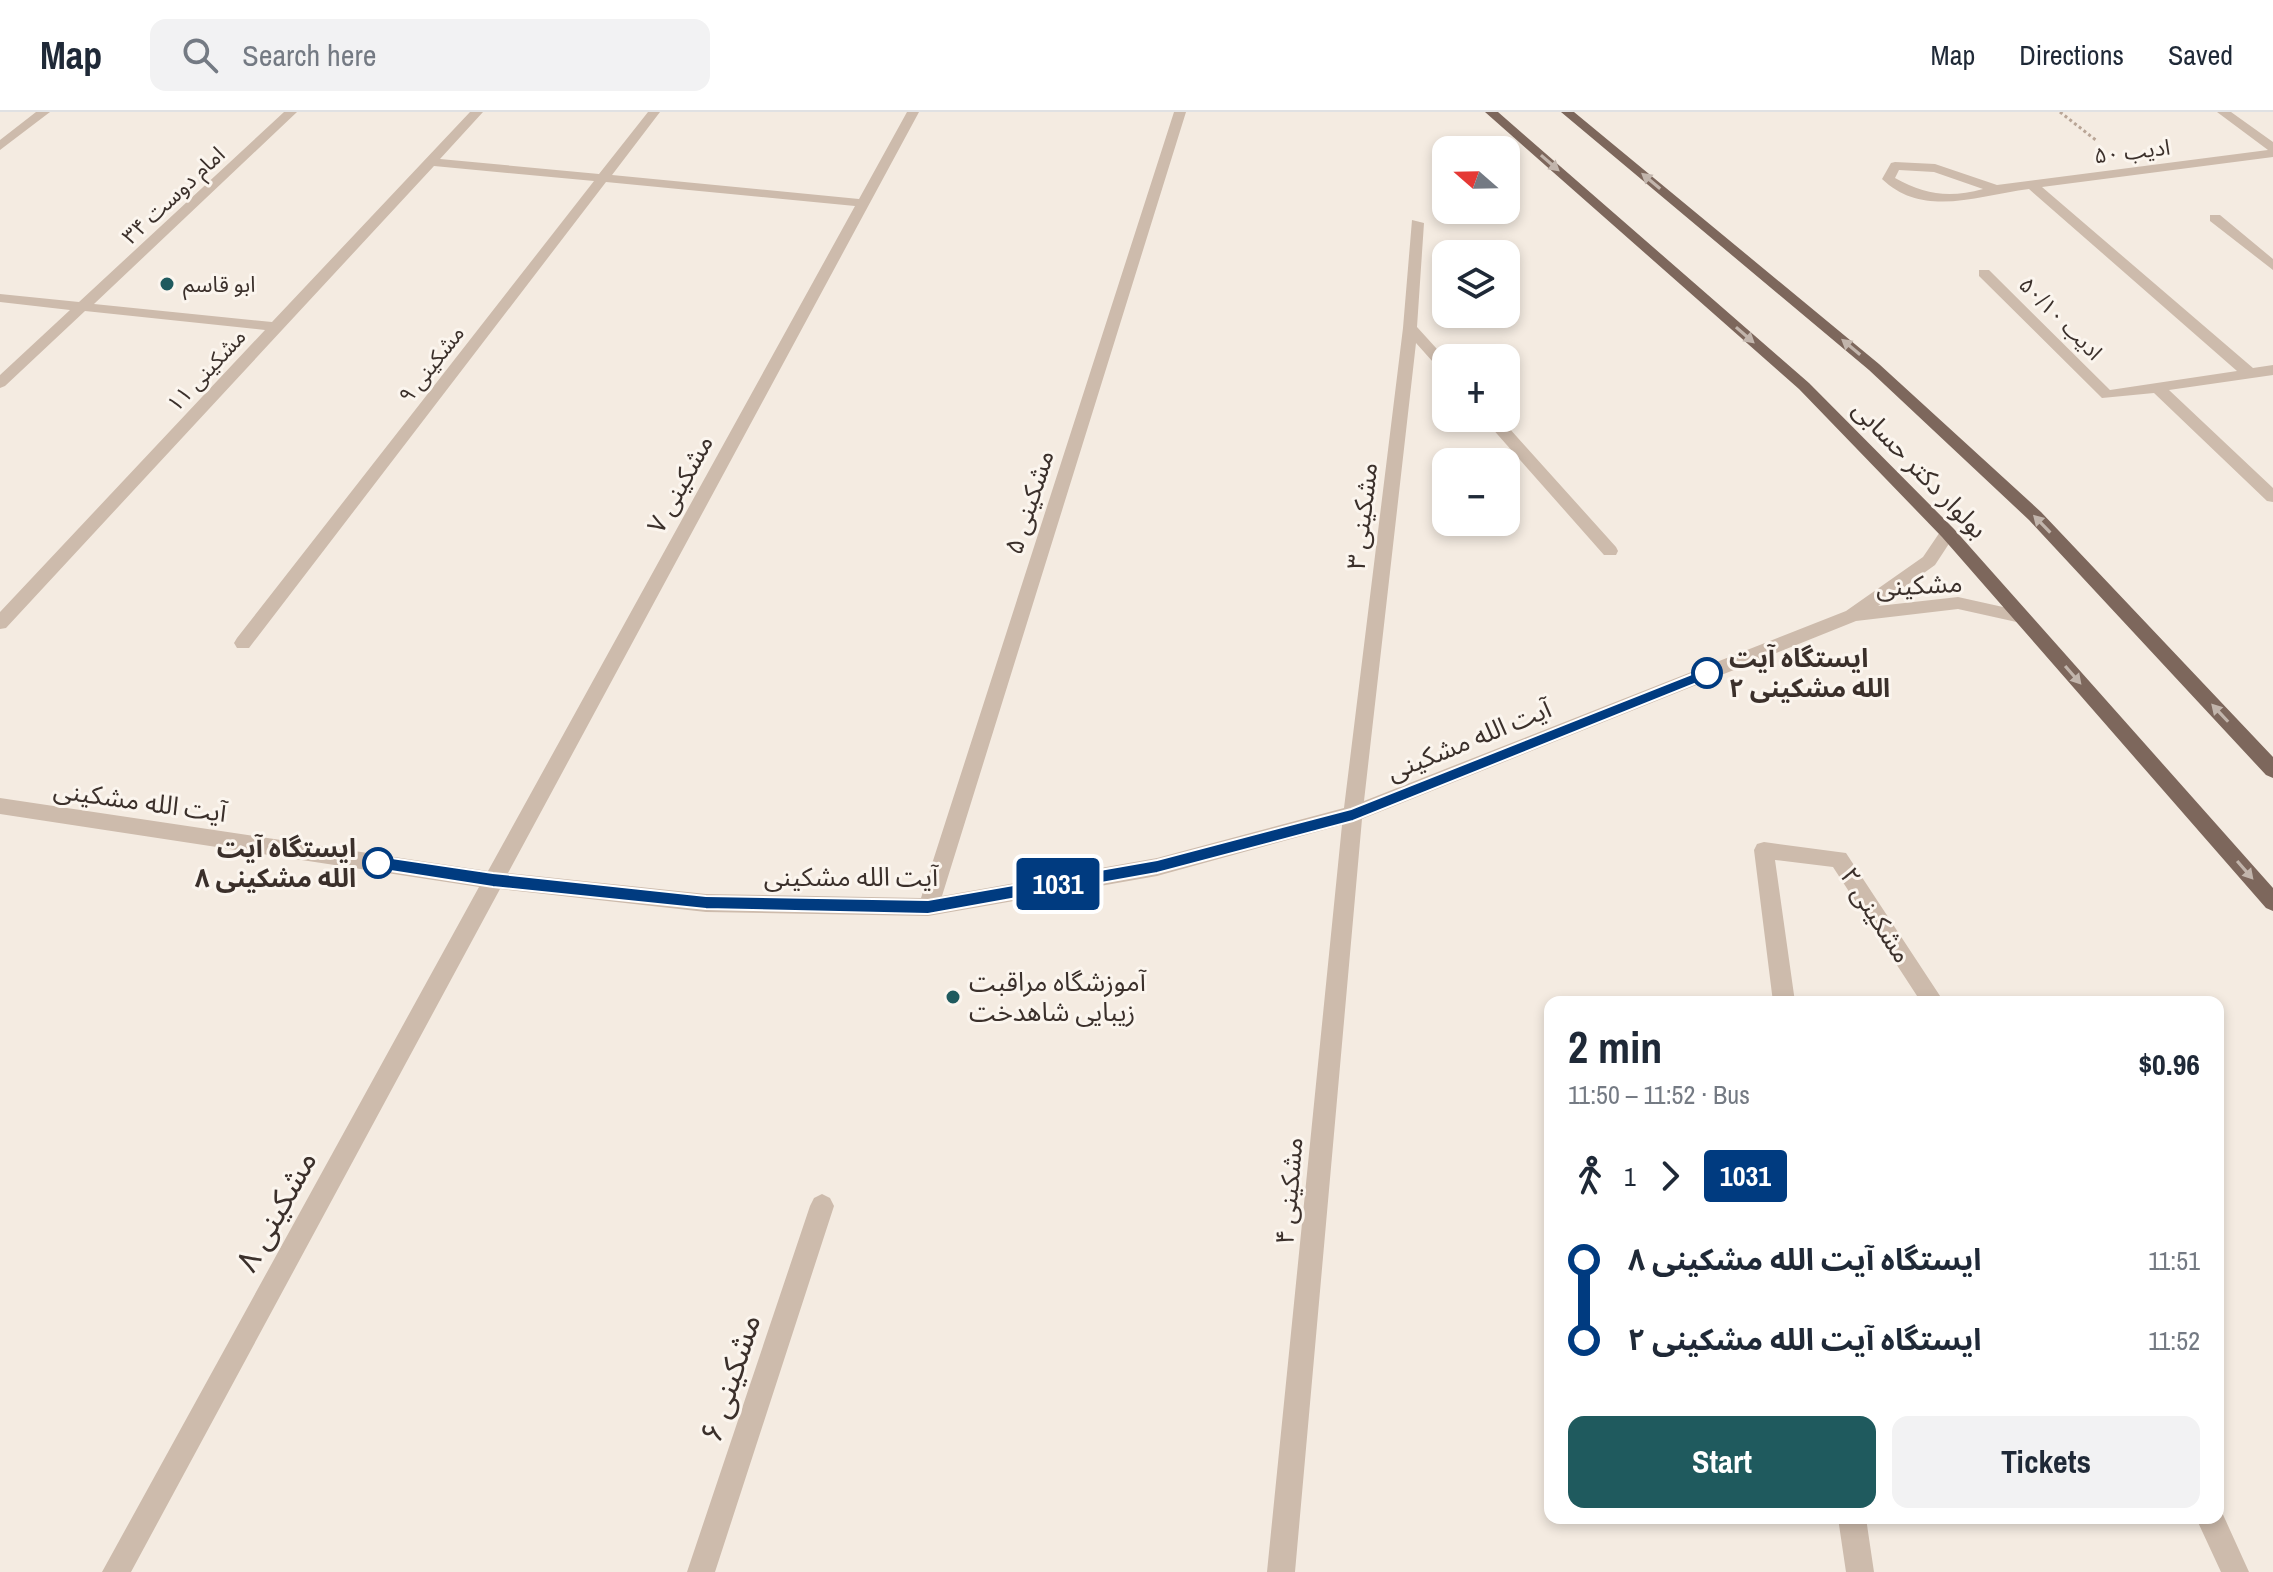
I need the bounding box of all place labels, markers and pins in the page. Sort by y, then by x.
place label: ابو قاسم [183,269,255,301]
marker: ابو قاسم [158,275,176,293]
place label: ایستگاه آیت الله مشکینی ۲ [1729,640,1890,705]
marker: ایستگاه آیت الله مشکینی ۲ [1692,658,1722,688]
place label: ایستگاه آیت الله مشکینی ۸ [195,830,356,895]
marker: ایستگاه آیت الله مشکینی ۸ [363,848,393,878]
place label: آموزشگاه مراقبت زیبایی شاهدخت [969,964,1147,1029]
marker: آموزشگاه مراقبت زیبایی شاهدخت [944,988,962,1006]

